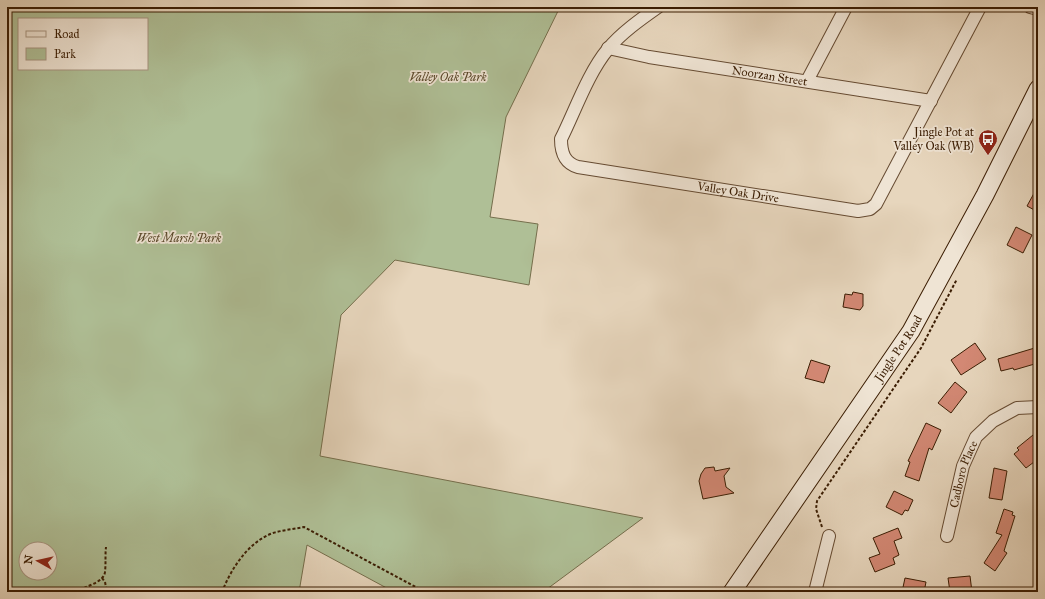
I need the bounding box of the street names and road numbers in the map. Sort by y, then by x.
street label: Noorzan Street [731,63,809,89]
street label: Valley Oak Drive [695,179,780,205]
street label: Jingle Pot Road [870,313,925,386]
street label: Cadboro Place [947,438,980,509]

